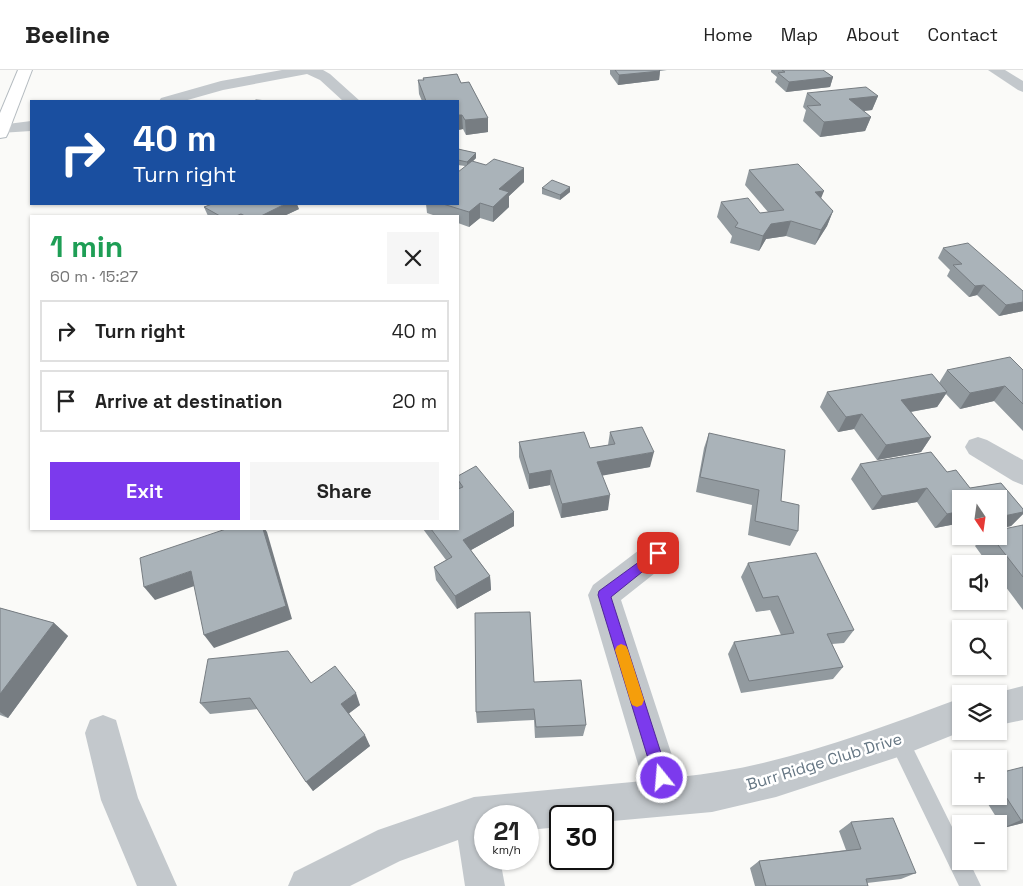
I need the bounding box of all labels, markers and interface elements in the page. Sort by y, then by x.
text: Beeline [25,19,110,50]
text: Home [704,23,753,46]
text: Map [781,23,818,46]
text: About [846,23,900,46]
text: Contact [928,23,998,46]
text: 40 m [133,117,217,161]
icon: right [50,120,115,185]
text: Turn right [133,160,236,188]
text: 1 min [50,227,123,266]
button: close [387,232,439,284]
text: 60 m · 15:27 [50,266,138,287]
icon: right [52,317,80,345]
text: Turn right [95,319,185,344]
text: 40 m [392,319,437,344]
icon: arrive [52,387,80,415]
text: Arrive at destination [95,389,283,414]
text: 20 m [392,389,437,414]
button: Exit [50,462,240,520]
button: Share [250,462,439,520]
north arrow [952,490,1008,545]
map controls [952,490,1007,870]
pin [637,532,679,574]
icon: arrive [644,539,672,567]
button: sound [952,555,1007,610]
button: search [952,620,1007,675]
button: layers [952,685,1007,740]
street label: Burr Ridge Club Drive [744,728,904,795]
button: + [952,750,1007,805]
position arrow [635,751,687,803]
speed limit sign: 30 [549,805,614,870]
text: 21 [493,815,520,847]
button: − [952,815,1007,870]
text: km/h [492,842,521,858]

